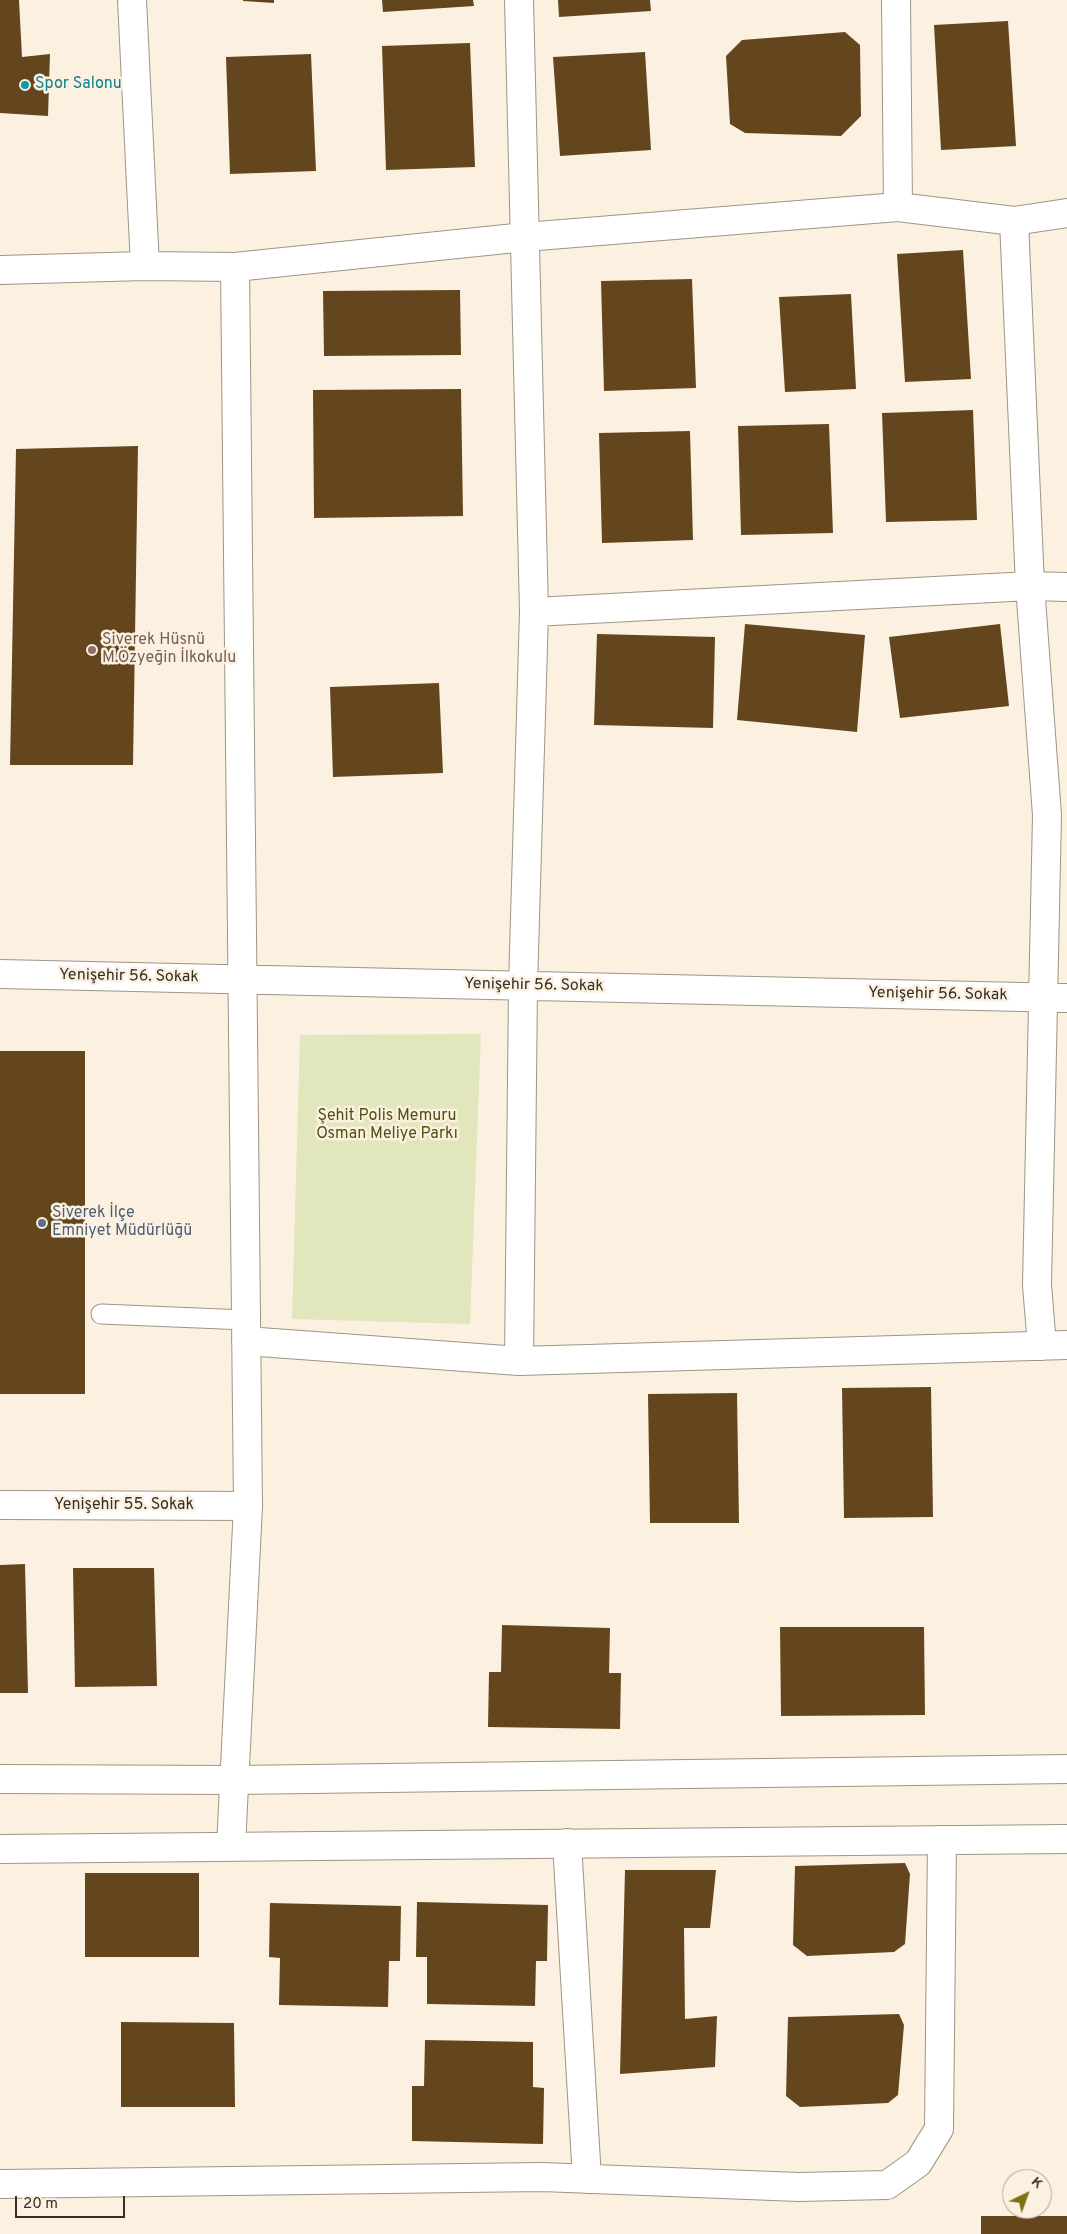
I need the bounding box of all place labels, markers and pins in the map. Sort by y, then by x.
place label: Spor Salonu [35,75,122,95]
marker: Spor Salonu [19,79,31,91]
place label: Siverek Hüsnü M.Özyeğin İlkokulu [102,631,236,669]
marker: Siverek Hüsnü M.Özyeğin İlkokulu [86,644,98,656]
place label: Siverek İlçe Emniyet Müdürlüğü [52,1204,192,1242]
marker: Siverek İlçe Emniyet Müdürlüğü [36,1217,48,1229]

